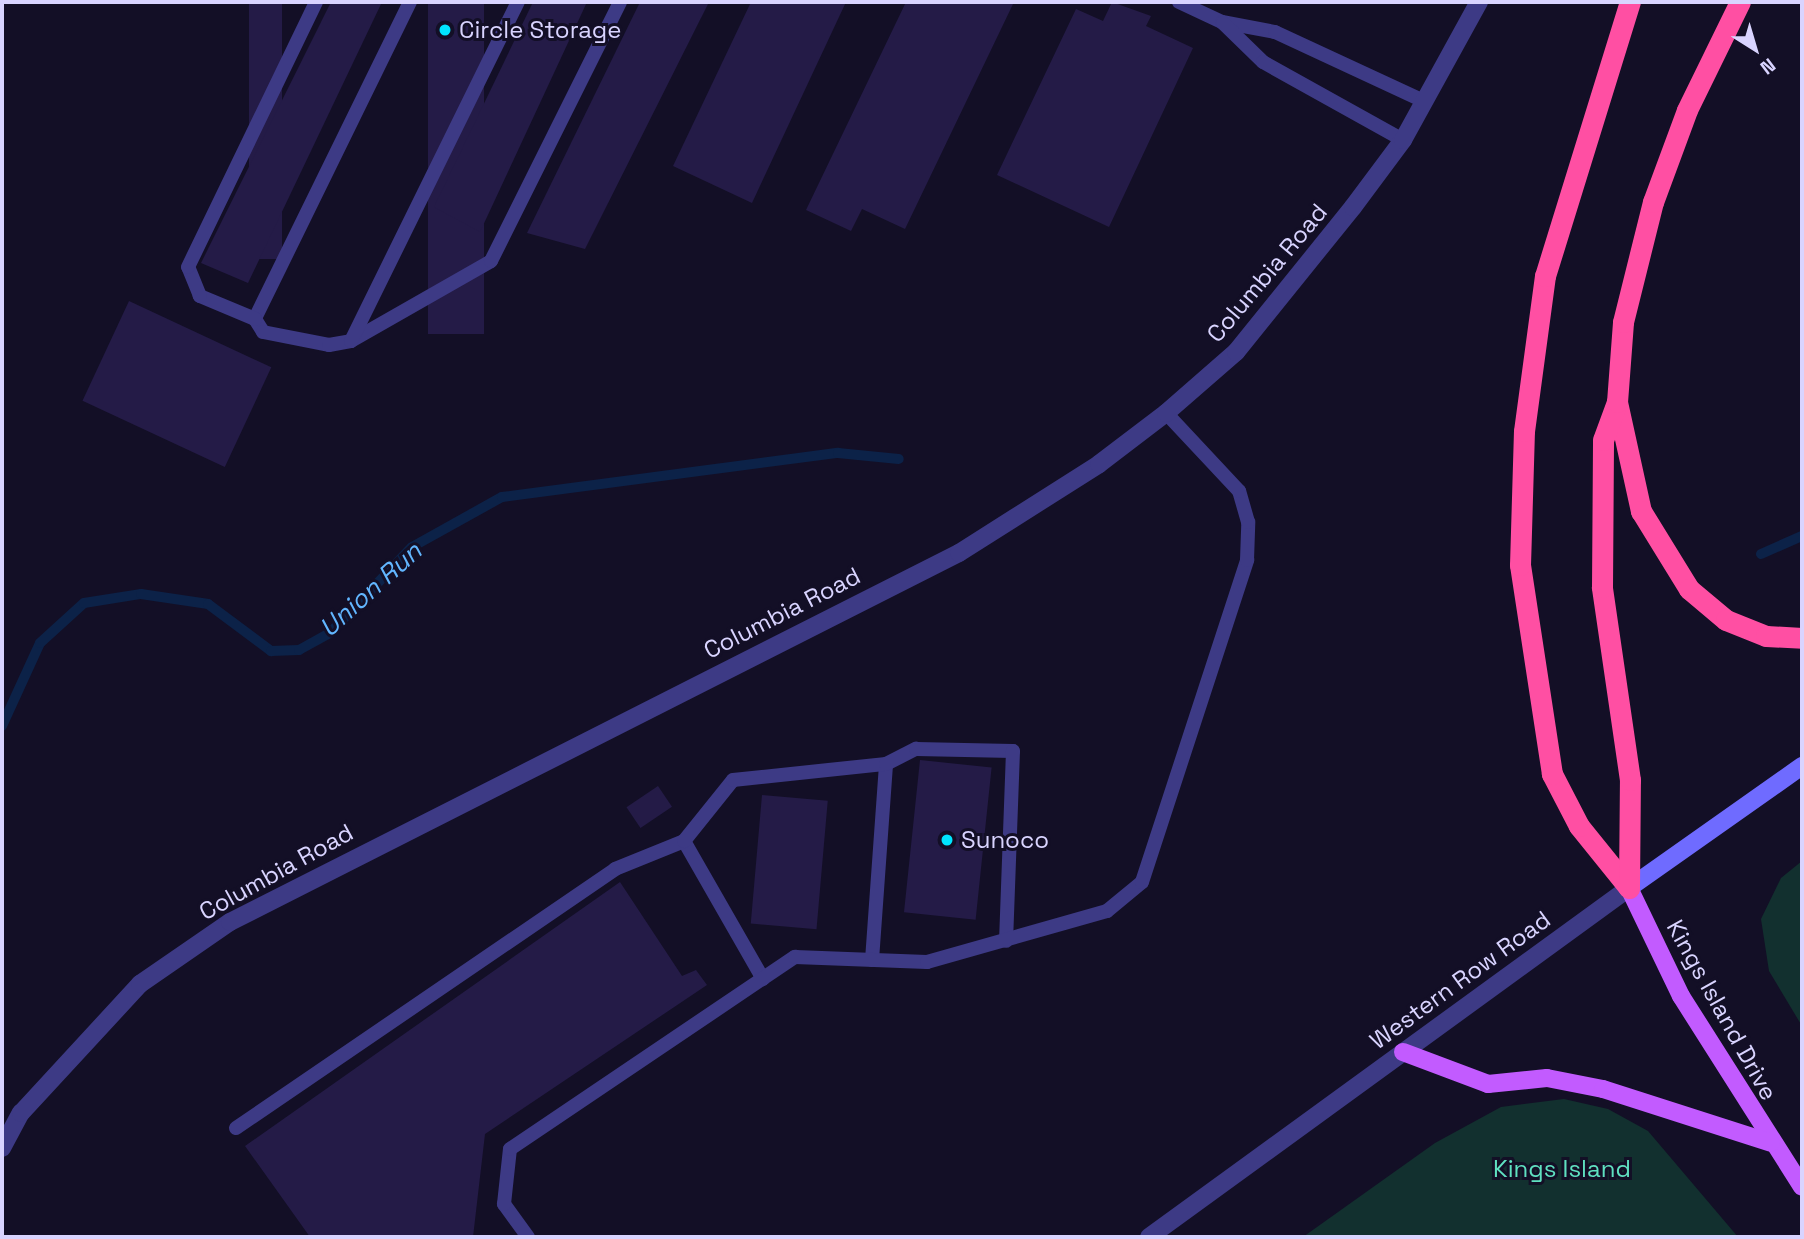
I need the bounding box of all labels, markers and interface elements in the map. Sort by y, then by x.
north arrow [1720,14,1790,84]
place label: Circle Storage [459,16,621,44]
marker: Circle Storage [437,22,453,38]
text: N [1755,52,1781,80]
street label: Columbia Road [1201,198,1333,348]
water label: Union Run [314,536,428,644]
street label: Columbia Road [699,561,865,665]
street label: Columbia Road [194,818,358,926]
place label: Sunoco [961,826,1049,854]
marker: Sunoco [939,832,955,848]
street label: Western Row Road [1364,905,1556,1055]
street label: Kings Island Drive [1661,915,1783,1105]
park label: Kings Island [1493,1155,1631,1183]

